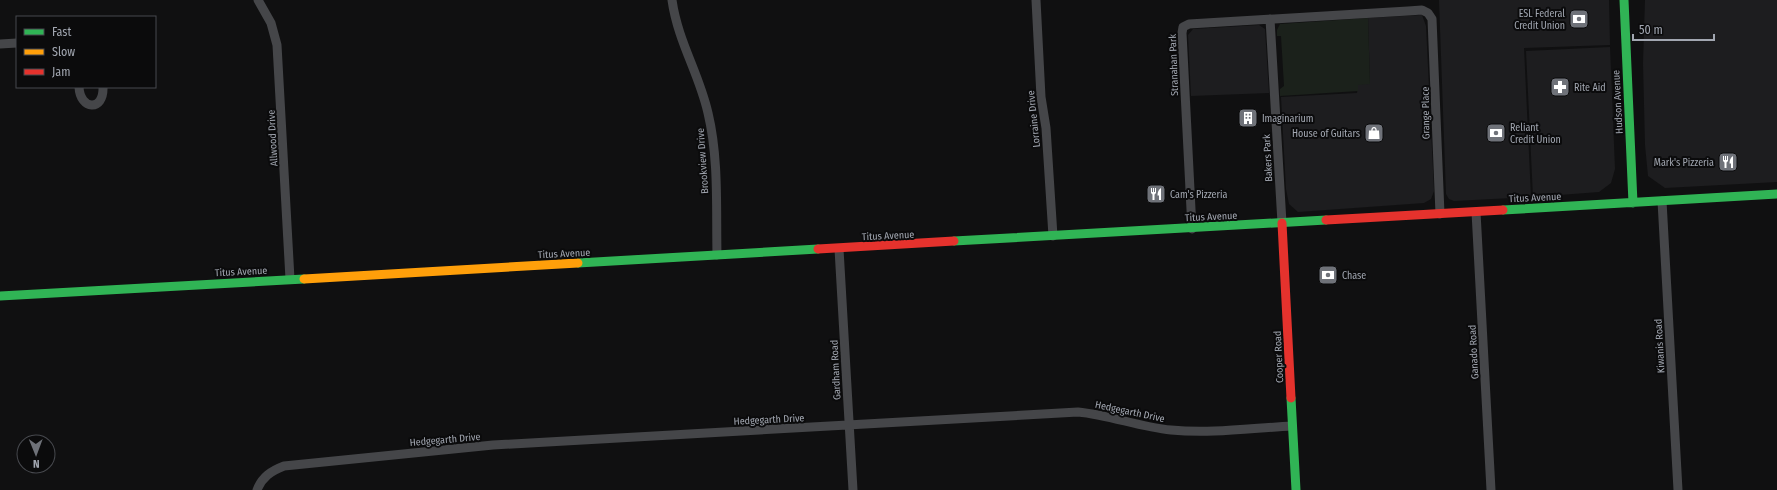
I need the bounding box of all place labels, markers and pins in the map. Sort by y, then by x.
place label: ESL Federal Credit Union [1514,8,1565,32]
bank icon: ESL Federal Credit Union [1568,8,1590,30]
pharmacy icon: Rite Aid [1549,76,1571,98]
place label: Rite Aid [1574,82,1606,94]
building icon: Imaginarium [1237,107,1259,129]
place label: Imaginarium [1262,113,1313,125]
shop icon: House of Guitars [1363,122,1385,144]
bank icon: Reliant Credit Union [1485,122,1507,144]
place label: Reliant Credit Union [1510,122,1561,146]
place label: House of Guitars [1292,128,1360,140]
restaurant icon: Mark's Pizzeria [1717,151,1739,173]
place label: Mark's Pizzeria [1654,157,1714,169]
restaurant icon: Cam's Pizzeria [1145,183,1167,205]
place label: Cam's Pizzeria [1170,189,1228,201]
bank icon: Chase [1317,264,1339,286]
place label: Chase [1342,270,1366,282]

